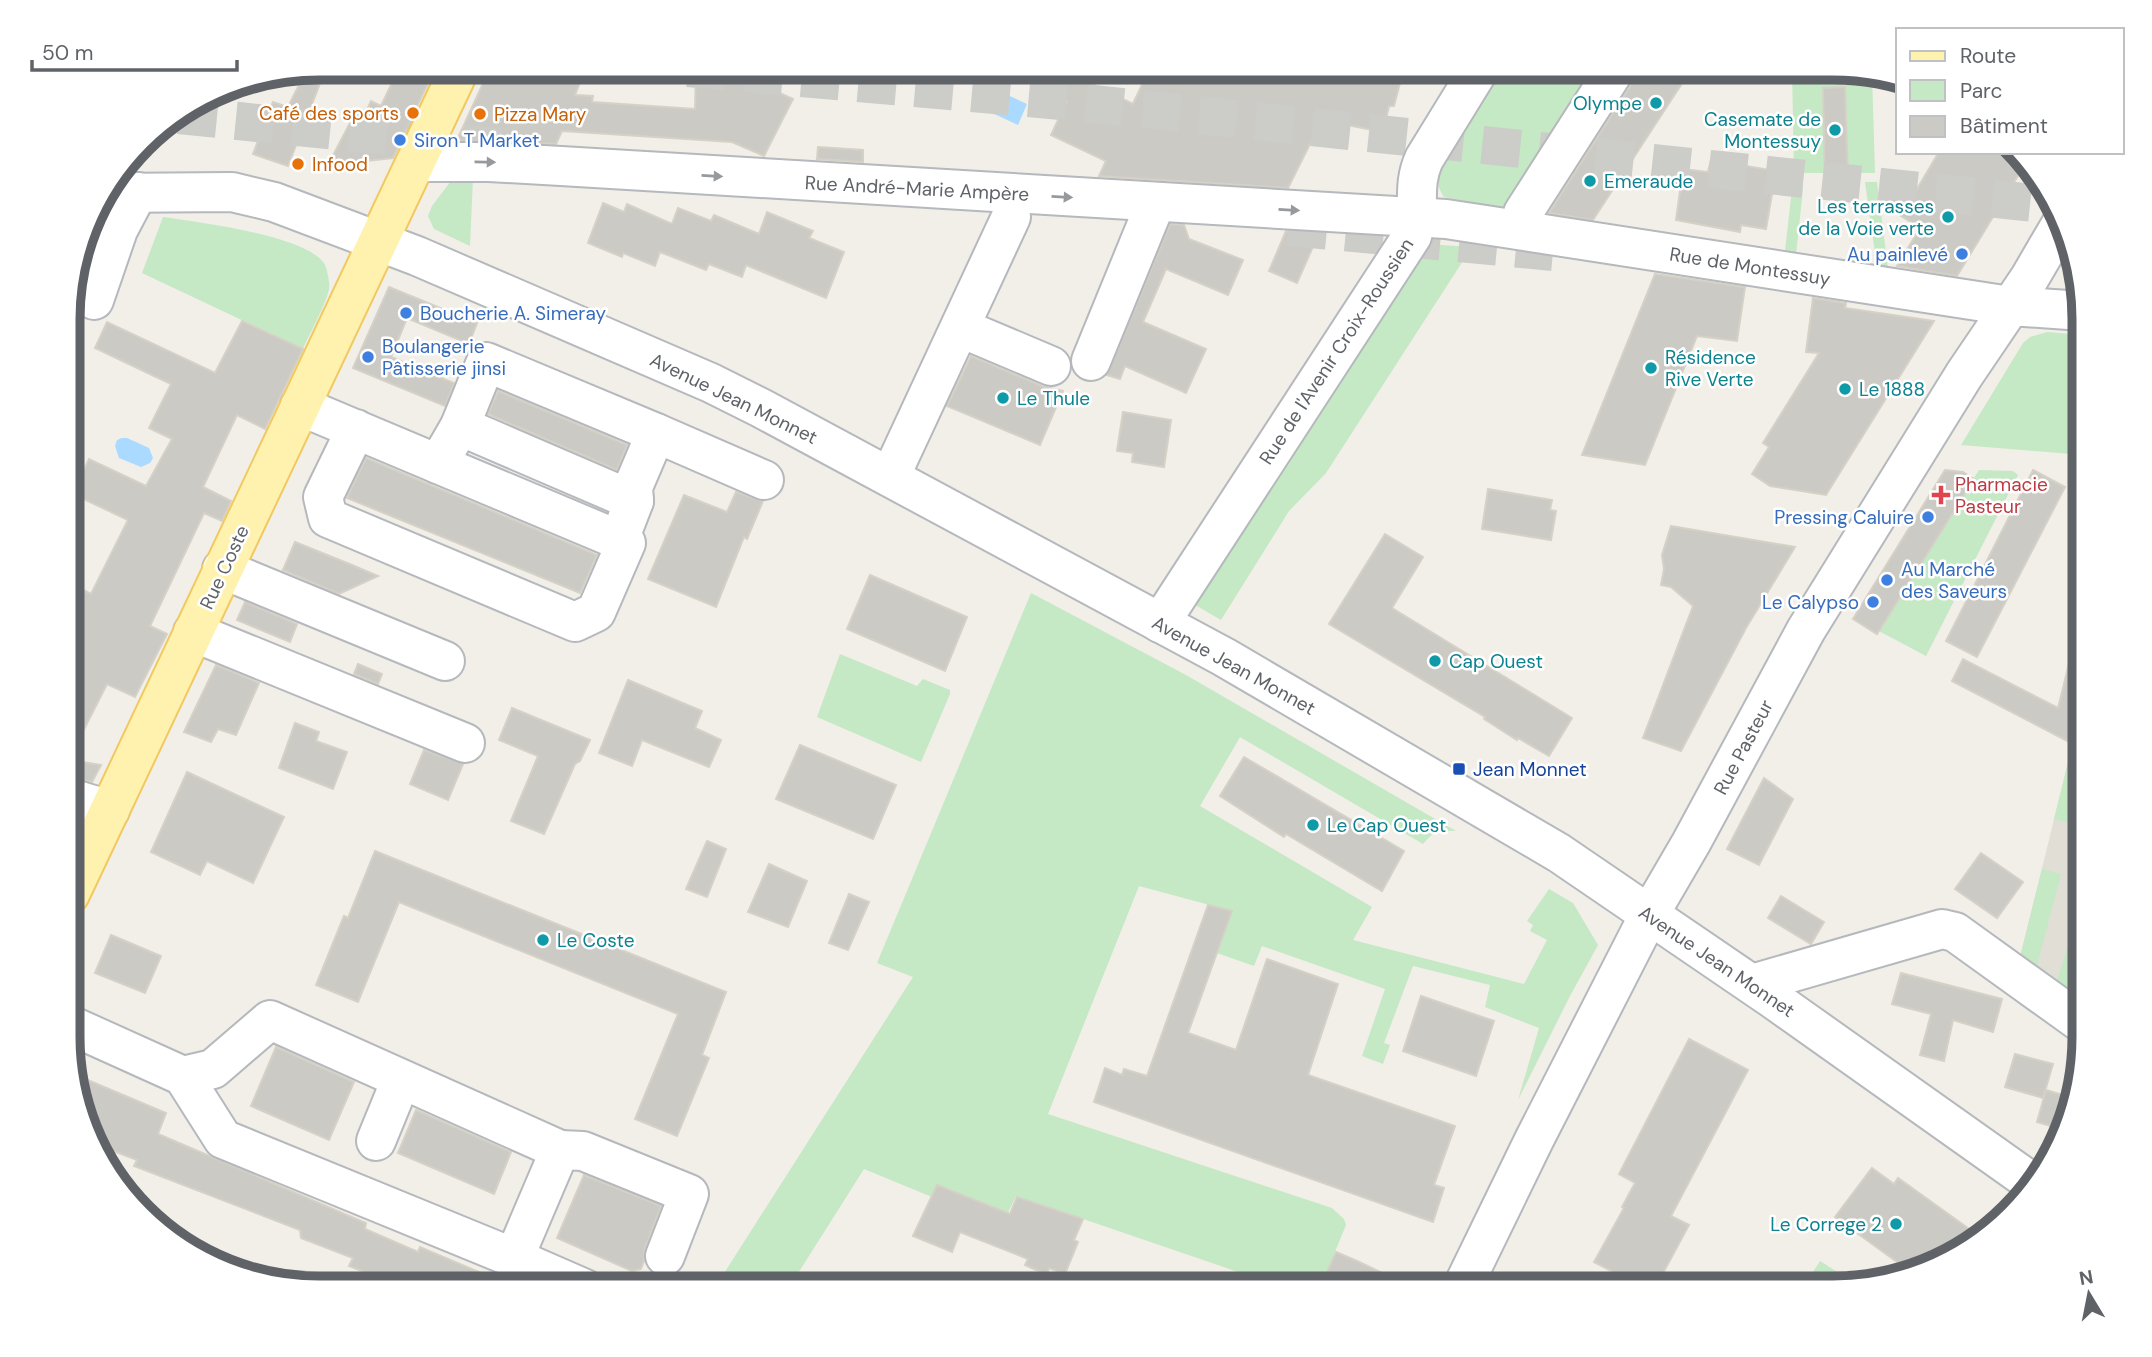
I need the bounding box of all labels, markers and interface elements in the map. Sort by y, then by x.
scale bar [32,28,236,72]
legend [1896,28,2124,154]
text: 50 m [42,39,93,67]
text: Route [1960,42,2016,70]
text: Parc [1960,77,2003,105]
place label: Olympe [1573,91,1642,116]
marker: Olympe [1648,95,1664,111]
place label: Café des sports [259,101,399,126]
place label: Pizza Mary [494,102,587,127]
marker: Café des sports [405,105,421,121]
marker: Pizza Mary [472,106,488,122]
place label: Casemate de Montessuy [1704,107,1821,154]
text: Bâtiment [1960,112,2048,140]
marker: Casemate de Montessuy [1827,122,1843,138]
place label: Siron T Market [414,128,539,153]
marker: Siron T Market [392,132,408,148]
place label: Infood [312,152,368,177]
marker: Infood [290,156,306,172]
one-way arrow [474,156,496,168]
place label: Emeraude [1604,169,1693,194]
one-way arrow [701,170,723,181]
street label: Rue André-Marie Ampère [804,170,1030,207]
marker: Emeraude [1582,173,1598,189]
one-way arrow [1051,191,1073,202]
place label: Les terrasses de la Voie verte [1798,194,1934,241]
one-way arrow [1278,205,1300,216]
marker: Les terrasses de la Voie verte [1940,209,1956,225]
street label: Rue de l'Avenir Croix-Roussien [1254,233,1419,469]
street label: Rue de Montessuy [1668,241,1833,292]
place label: Au painlevé [1847,242,1948,267]
marker: Au painlevé [1954,246,1970,262]
place label: Boucherie A. Simeray [420,301,606,326]
marker: Boucherie A. Simeray [398,305,414,321]
place label: Boulangerie Pâtisserie jinsi [382,334,506,381]
place label: Résidence Rive Verte [1665,345,1756,392]
street label: Avenue Jean Monnet [646,347,822,450]
marker: Boulangerie Pâtisserie jinsi [360,349,376,365]
marker: Résidence Rive Verte [1643,360,1659,376]
place label: Le 1888 [1859,377,1925,402]
marker: Le 1888 [1837,381,1853,397]
place label: Le Thule [1017,386,1090,411]
marker: Le Thule [995,390,1011,406]
place label: Pharmacie Pasteur [1955,472,2048,519]
marker: Pharmacie Pasteur [1933,487,1949,503]
place label: Pressing Caluire [1774,505,1914,530]
marker: Pressing Caluire [1920,509,1936,525]
street label: Rue Coste [194,521,255,613]
place label: Au Marché des Saveurs [1901,557,2007,604]
marker: Au Marché des Saveurs [1879,572,1895,588]
place label: Le Calypso [1762,590,1859,615]
marker: Le Calypso [1865,594,1881,610]
street label: Avenue Jean Monnet [1148,610,1320,721]
place label: Cap Ouest [1449,649,1543,674]
marker: Cap Ouest [1427,653,1443,669]
street label: Rue Pasteur [1708,695,1779,799]
place label: Jean Monnet [1473,757,1587,782]
marker: Jean Monnet [1451,761,1467,777]
place label: Le Cap Ouest [1327,813,1446,838]
marker: Le Cap Ouest [1305,817,1321,833]
street label: Avenue Jean Monnet [1634,900,1800,1023]
place label: Le Coste [557,928,634,953]
marker: Le Coste [535,932,551,948]
place label: Le Correge 2 [1770,1212,1882,1237]
marker: Le Correge 2 [1888,1216,1904,1232]
north arrow [2054,1259,2124,1329]
text: N [2077,1264,2095,1291]

